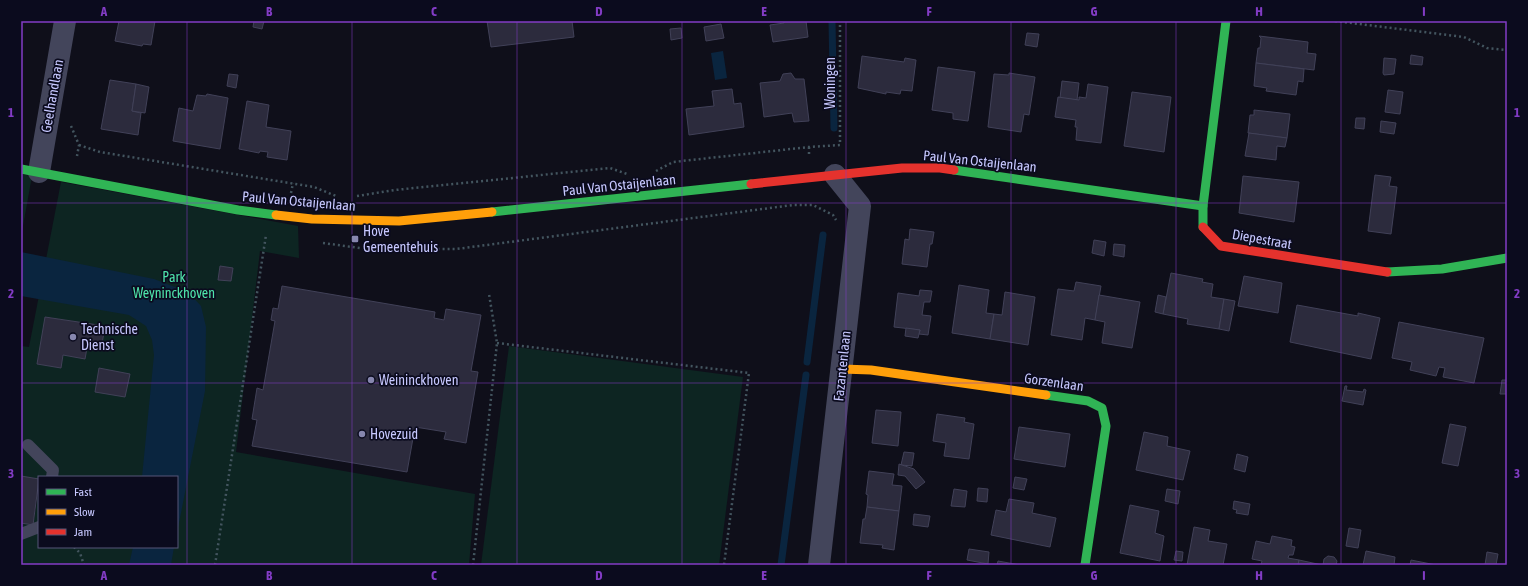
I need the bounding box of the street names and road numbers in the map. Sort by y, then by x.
street label: Woningen [822,57,838,109]
street label: Geelhandlaan [38,58,66,134]
street label: Paul Van Ostaijenlaan [923,147,1037,175]
street label: Paul Van Ostaijenlaan [562,171,676,199]
street label: Paul Van Ostaijenlaan [242,188,356,214]
street label: Diepestraat [1231,226,1293,252]
street label: Fazantenlaan [830,330,854,402]
street label: Gorzenlaan [1023,370,1085,394]

